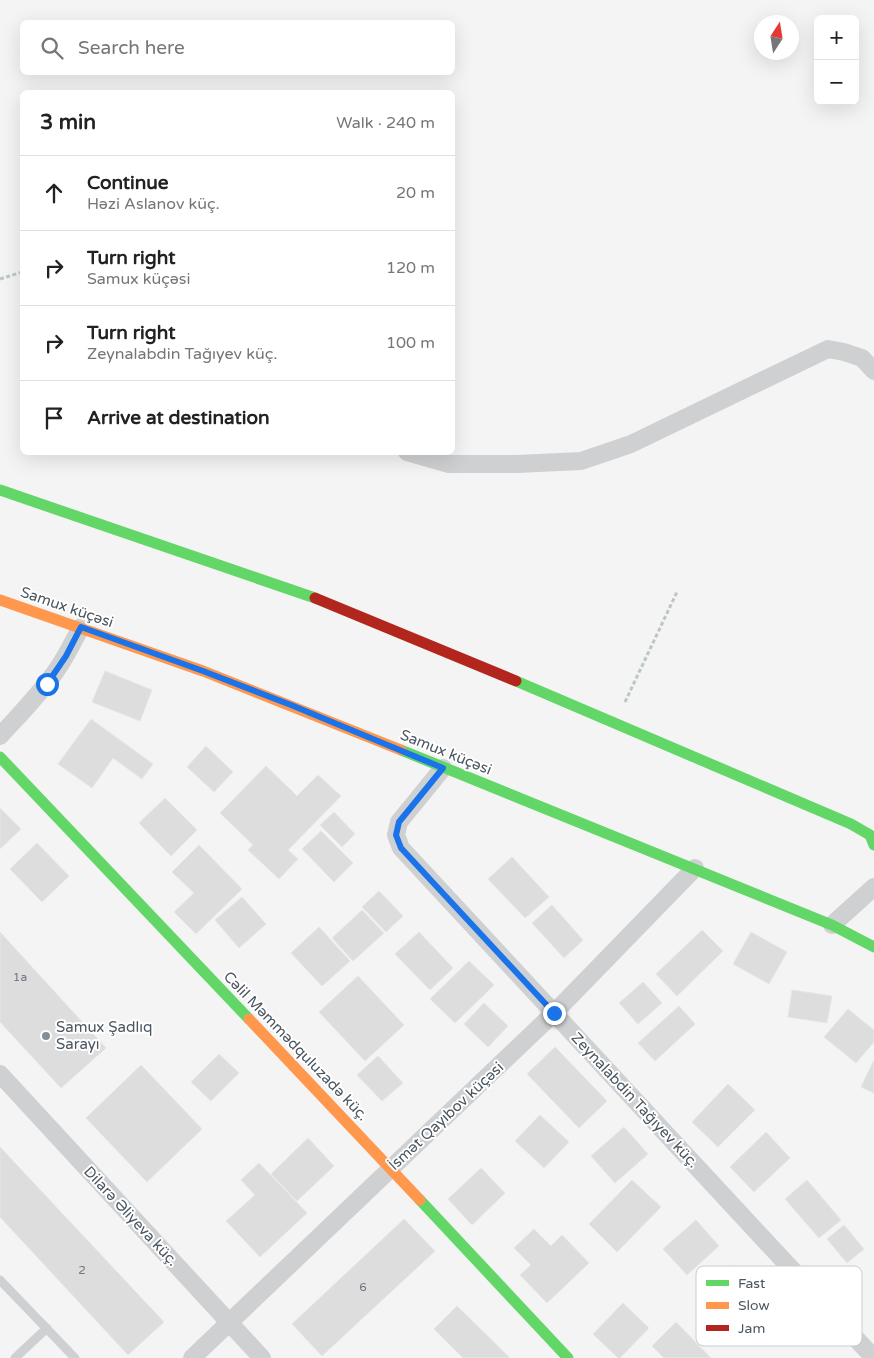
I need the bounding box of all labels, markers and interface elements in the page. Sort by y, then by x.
north arrow [754,15,799,60]
map controls [814,15,859,105]
button: + [814,15,859,60]
search box [20,20,455,75]
icon: search [38,34,66,62]
text: Search here [78,37,185,59]
button: − [814,60,859,105]
text: 3 min [40,110,96,135]
text: Walk · 240 m [336,113,435,133]
text: Continue [87,172,169,194]
icon: ahead [40,179,68,207]
text: 20 m [396,183,435,203]
text: Həzi Aslanov küç. [87,194,220,214]
text: Turn right [87,247,175,269]
icon: right [40,254,68,282]
text: 120 m [386,258,435,278]
text: Samux küçəsi [87,269,190,289]
text: Turn right [87,322,175,344]
icon: right [40,329,68,357]
text: 100 m [386,333,435,353]
text: Zeynalabdin Tağıyev küç. [87,344,277,364]
icon: arrive [40,404,68,432]
text: Arrive at destination [87,407,270,429]
street label: Samux küçəsi [18,583,116,631]
route start [36,673,59,696]
street label: Samux küçəsi [398,725,494,779]
street label: Cəlil Məmmədquluzadə küç. [220,968,372,1124]
house number: 1a [13,970,27,984]
route end [543,1002,566,1025]
place label: Samux Şadlıq Sarayı [56,1018,152,1053]
street label: Zeynalabdin Tağıyev küç. [568,1029,702,1171]
marker: Samux Şadlıq Sarayı [40,1030,52,1042]
street label: İsmət Qayıbov küçəsi [385,1058,507,1174]
street label: Dilarə Əliyeva küç. [80,1162,182,1270]
house number: 2 [78,1263,86,1277]
legend [696,1266,862,1346]
text: Fast [738,1275,766,1292]
house number: 6 [359,1280,367,1294]
text: Slow [738,1297,770,1314]
text: Jam [738,1320,765,1337]

